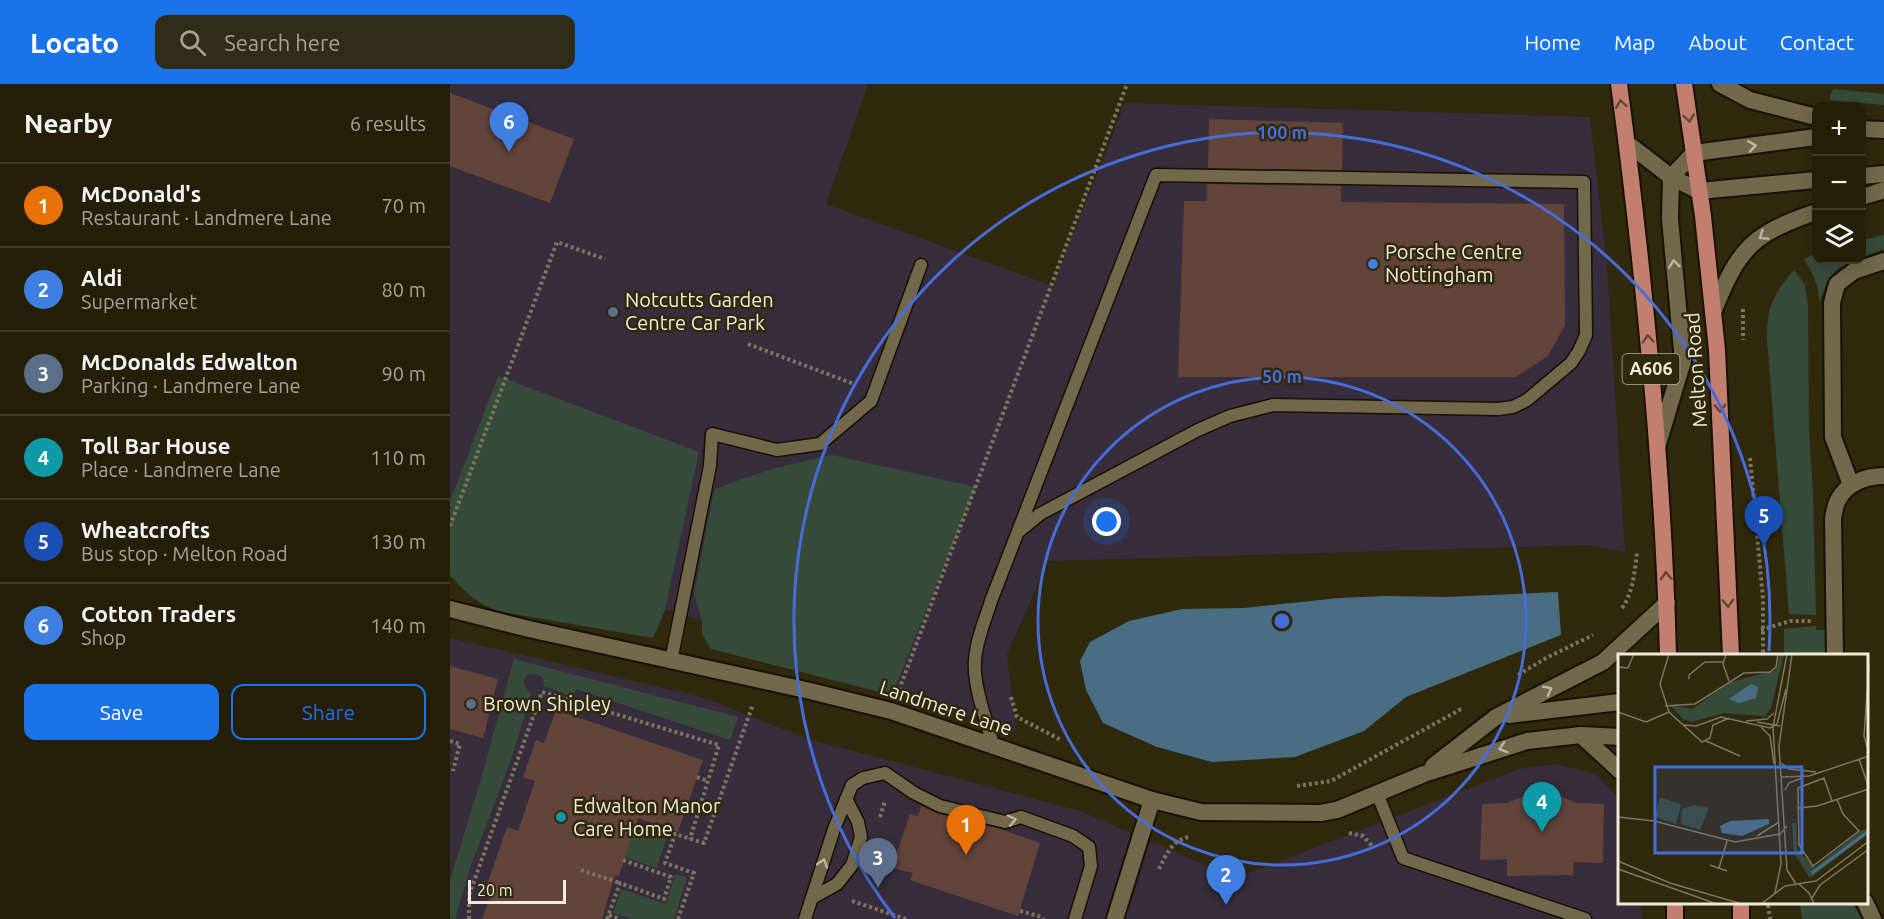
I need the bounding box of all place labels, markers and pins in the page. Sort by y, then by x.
pin: 6 [490,103,528,152]
place label: Porsche Centre Nottingham [1385,240,1522,286]
marker: Porsche Centre Nottingham [1366,257,1380,271]
place label: Notcutts Garden Centre Car Park [625,288,774,334]
marker: Notcutts Garden Centre Car Park [606,305,620,319]
pin: 5 [1744,496,1784,546]
centre of rings [1272,611,1292,631]
place label: Brown Shipley [483,692,611,715]
marker: Brown Shipley [464,697,478,711]
pin: 4 [1522,782,1562,832]
place label: Edwalton Manor Care Home [573,794,721,840]
pin: 1 [946,806,986,855]
marker: Edwalton Manor Care Home [554,810,568,824]
pin: 3 [858,838,898,888]
pin: 2 [1206,856,1246,905]

